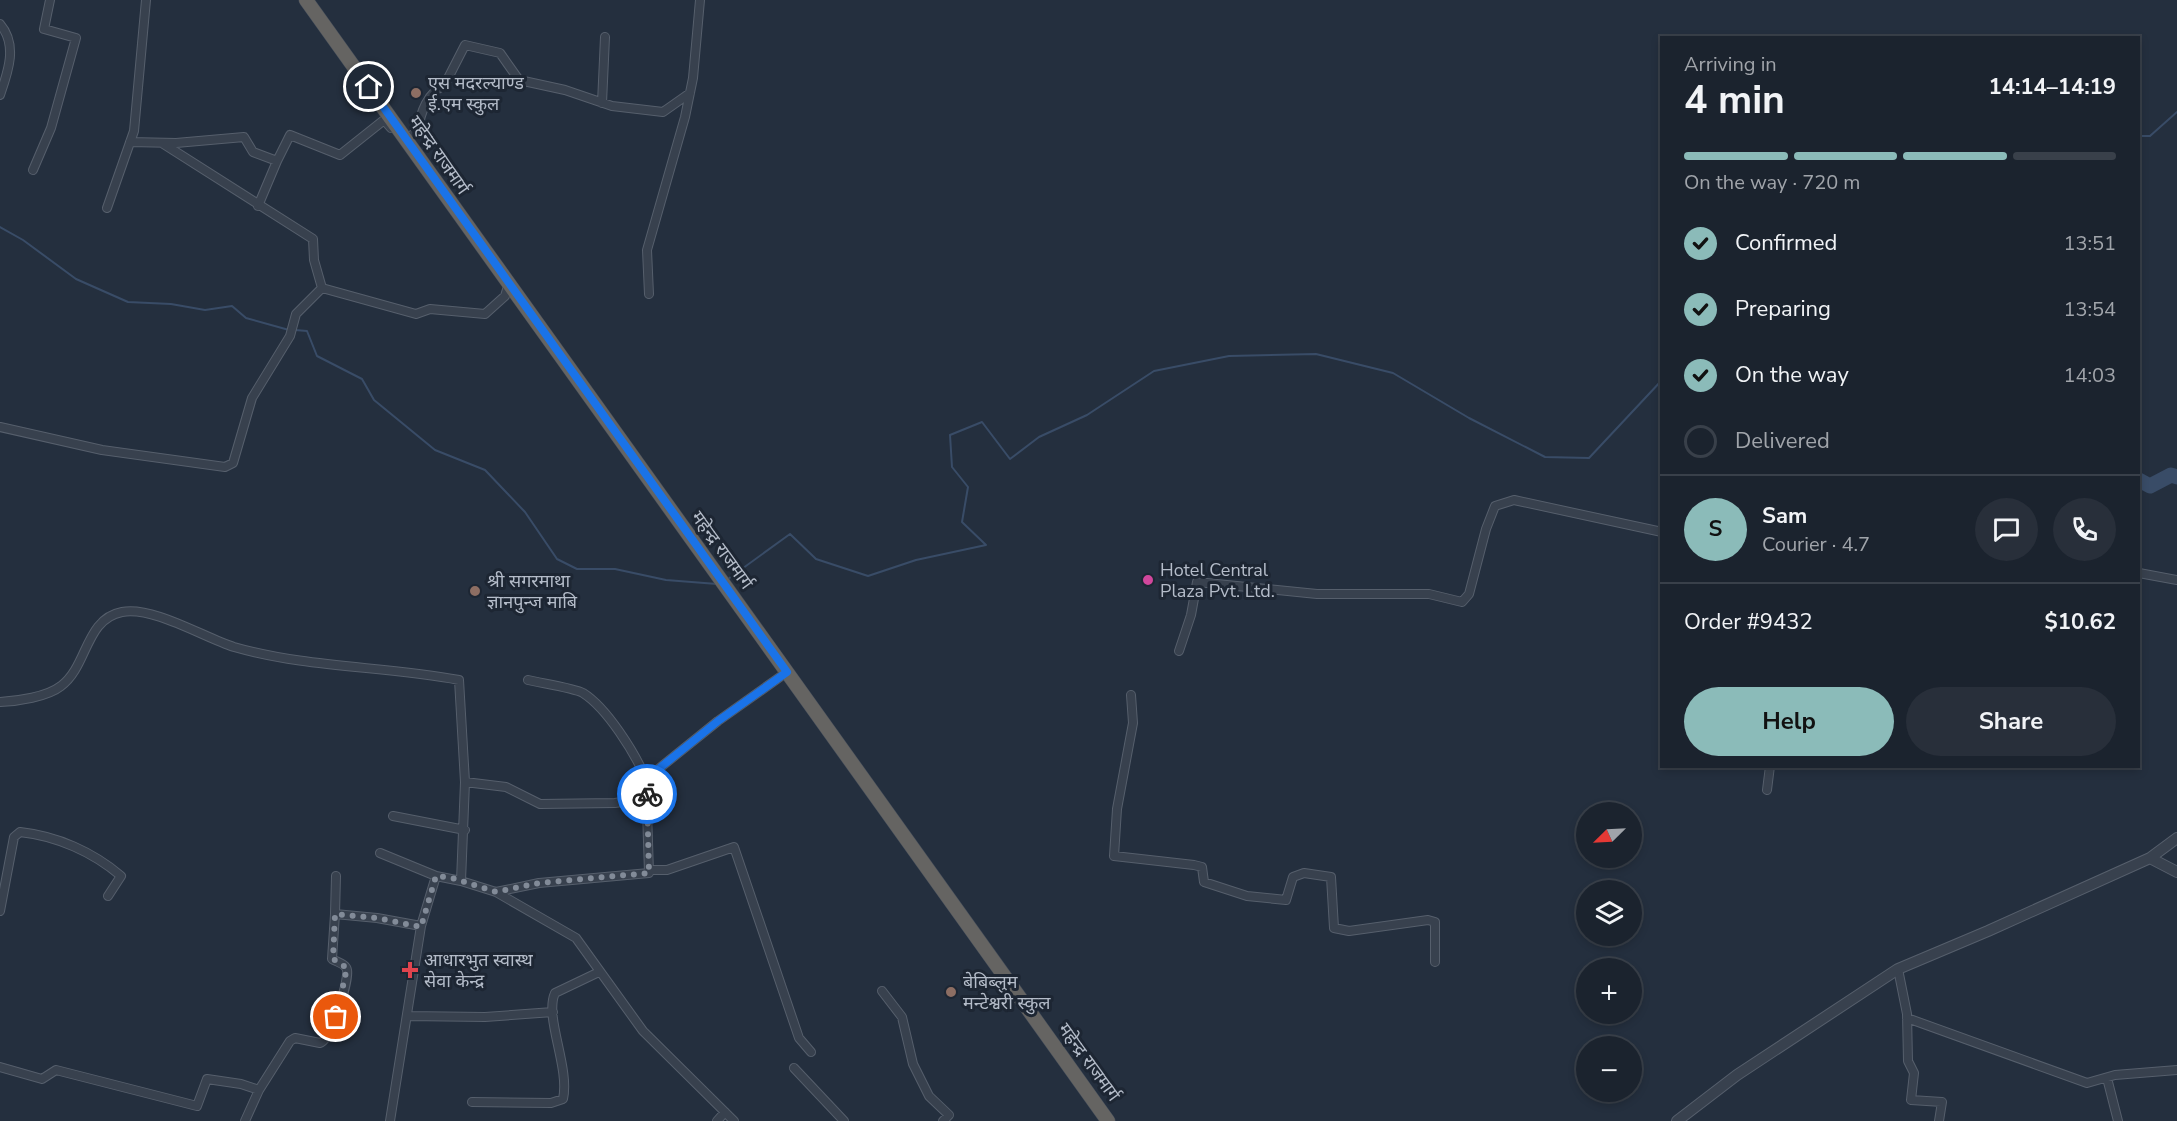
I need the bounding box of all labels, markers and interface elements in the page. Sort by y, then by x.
text: Arriving in [1684,51,1777,78]
pin [343,61,394,112]
icon: home [352,70,385,103]
place label: एस मदरल्याण्ड ई.एम स्कुल [428,71,524,116]
text: 14:14–14:19 [1988,72,2116,102]
text: 4 min [1684,74,1785,127]
marker: एस मदरल्याण्ड ई.एम स्कुल [409,86,423,100]
street label: महेन्द्र राजमार्ग [403,111,476,200]
text: On the way · 720 m [1684,169,1860,196]
icon: check [1684,227,1717,260]
text: Confirmed [1735,228,1837,258]
text: 13:51 [2063,230,2116,257]
icon: check [1684,293,1717,326]
text: Preparing [1735,294,1831,324]
text: 13:54 [2063,296,2116,323]
icon: check [1684,359,1717,392]
text: On the way [1735,360,1849,390]
text: 14:03 [2063,362,2116,389]
text: Delivered [1735,426,1830,456]
button: chat [1975,498,2038,561]
button: phone [2053,498,2116,561]
text: Sam [1762,501,1807,531]
street label: महेन्द्र राजमार्ग [686,506,759,595]
text: S [1709,514,1722,544]
text: Courier · 4.7 [1762,531,1870,558]
place label: Hotel Central Plaza Pvt. Ltd. [1160,558,1275,603]
place label: श्री सगरमाथा ज्ञानपुन्ज माबि [487,569,578,614]
marker: Hotel Central Plaza Pvt. Ltd. [1141,573,1155,587]
marker: श्री सगरमाथा ज्ञानपुन्ज माबि [468,584,482,598]
text: Order #9432 [1684,607,1813,637]
text: $10.62 [2045,607,2116,637]
button: Help [1684,687,1894,756]
button: Share [1906,687,2116,756]
courier [617,764,677,824]
icon: bike [631,778,664,811]
north arrow [1576,802,1642,868]
map controls [1576,802,1642,1102]
button: layers [1576,880,1642,946]
place label: आधारभुत स्वास्थ सेवा केन्द्र [424,948,533,993]
button: + [1576,958,1642,1024]
marker: आधारभुत स्वास्थ सेवा केन्द्र [401,961,419,979]
place label: बेबिब्लुम मन्टेश्वरी स्कुल [963,970,1051,1015]
marker: बेबिब्लुम मन्टेश्वरी स्कुल [944,985,958,999]
pin [310,991,361,1042]
icon: bag [319,1000,352,1033]
street label: महेन्द्र राजमार्ग [1053,1018,1126,1107]
button: − [1576,1036,1642,1102]

